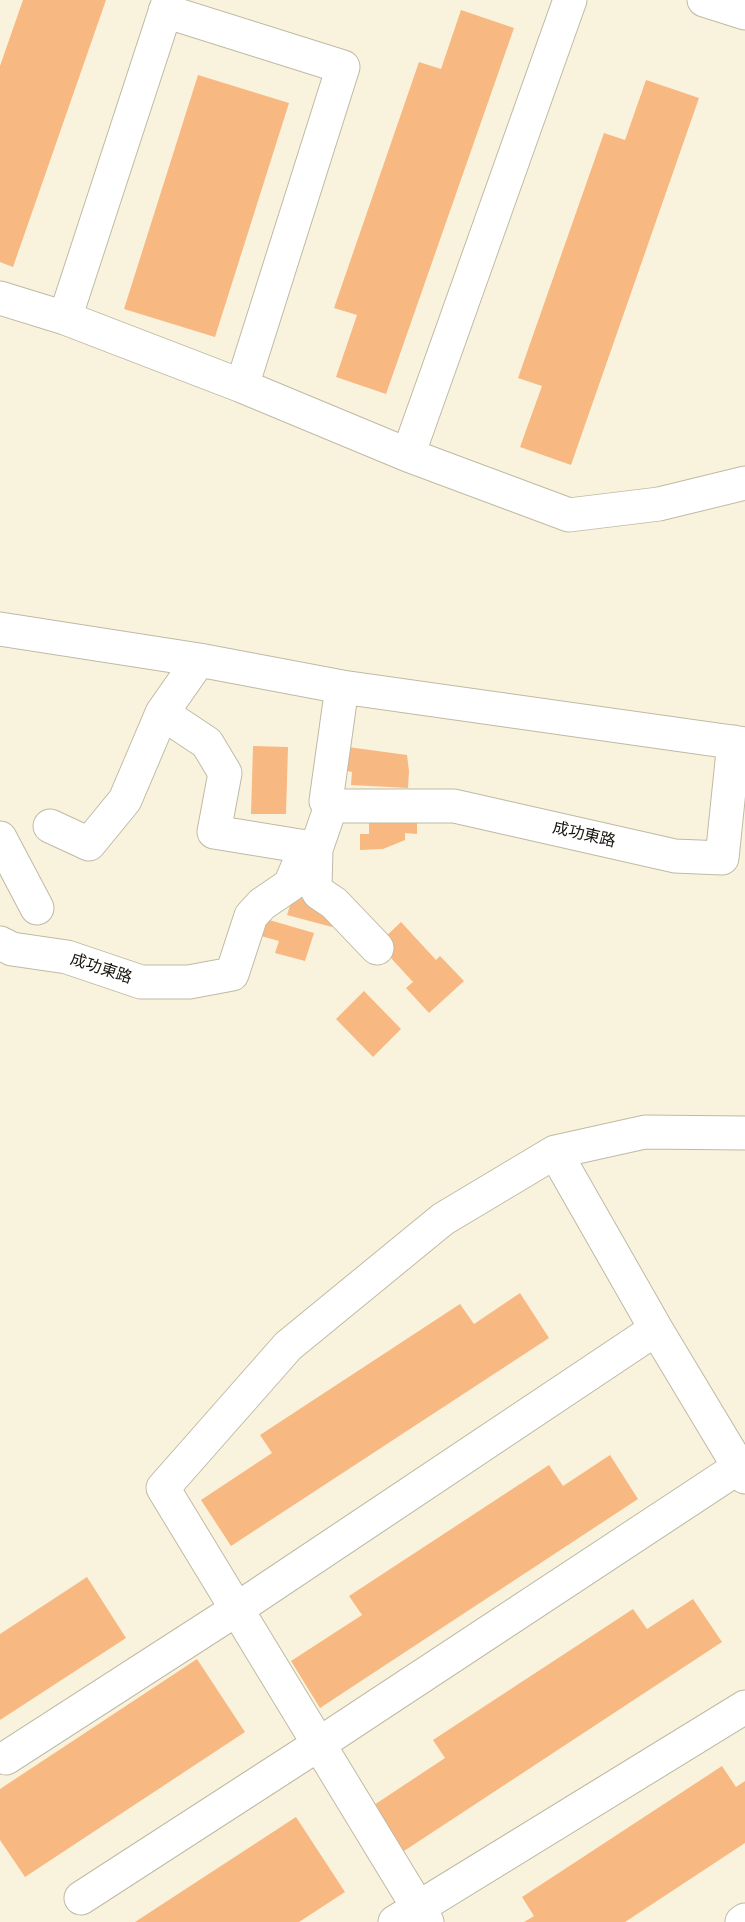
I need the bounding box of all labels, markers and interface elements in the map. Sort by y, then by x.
street label: 成功東路 [551,818,617,852]
street label: 成功東路 [68,950,134,988]

